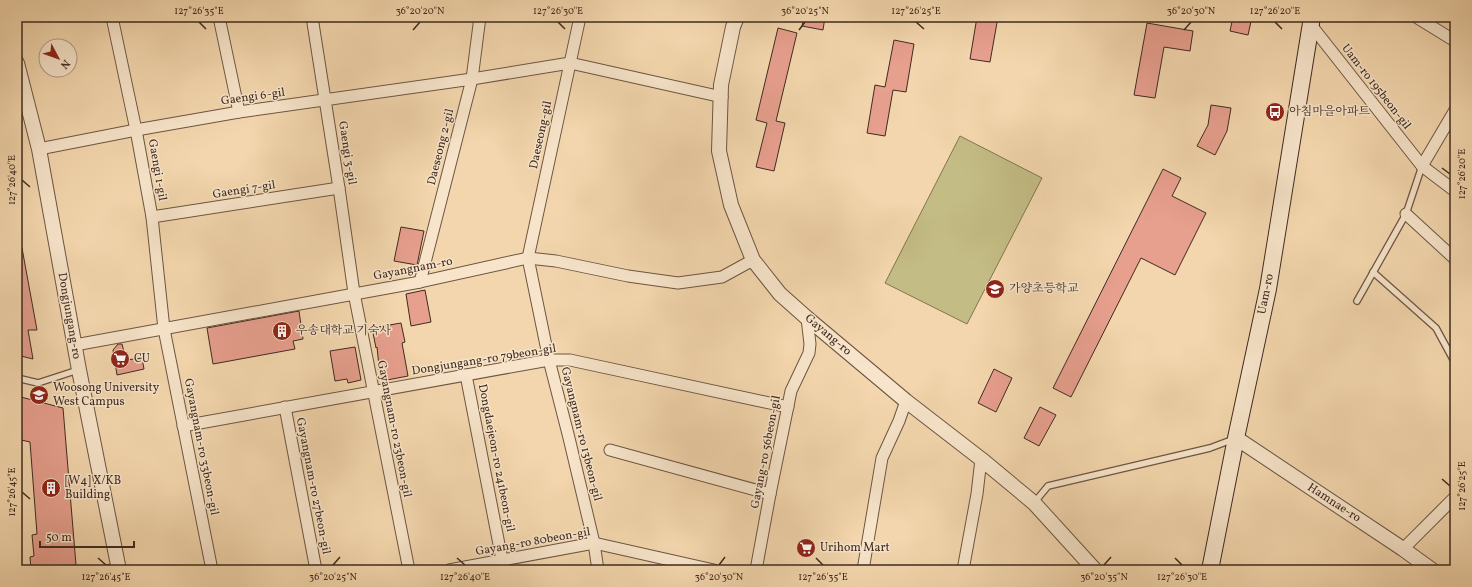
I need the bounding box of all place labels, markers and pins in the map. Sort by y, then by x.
bus stop icon: 아침마을아파트 [1264,101,1286,123]
place label: 아침마을아파트 [1289,104,1371,120]
school or university icon: 가양초등학교 [984,278,1006,300]
place label: 가양초등학교 [1009,281,1079,297]
building icon: 우송대학교 기숙사 [271,320,293,342]
place label: 우송대학교 기숙사 [296,323,392,339]
supermarket icon: CU [109,348,131,370]
place label: CU [134,351,150,367]
place label: Woosong University West Campus [53,380,160,410]
school or university icon: Woosong University West Campus [28,384,50,406]
place label: [W4] X/KB Building [65,473,121,503]
building icon: [W4] X/KB Building [40,477,62,499]
supermarket icon: Urihom Mart [795,537,817,559]
place label: Urihom Mart [820,540,890,556]

